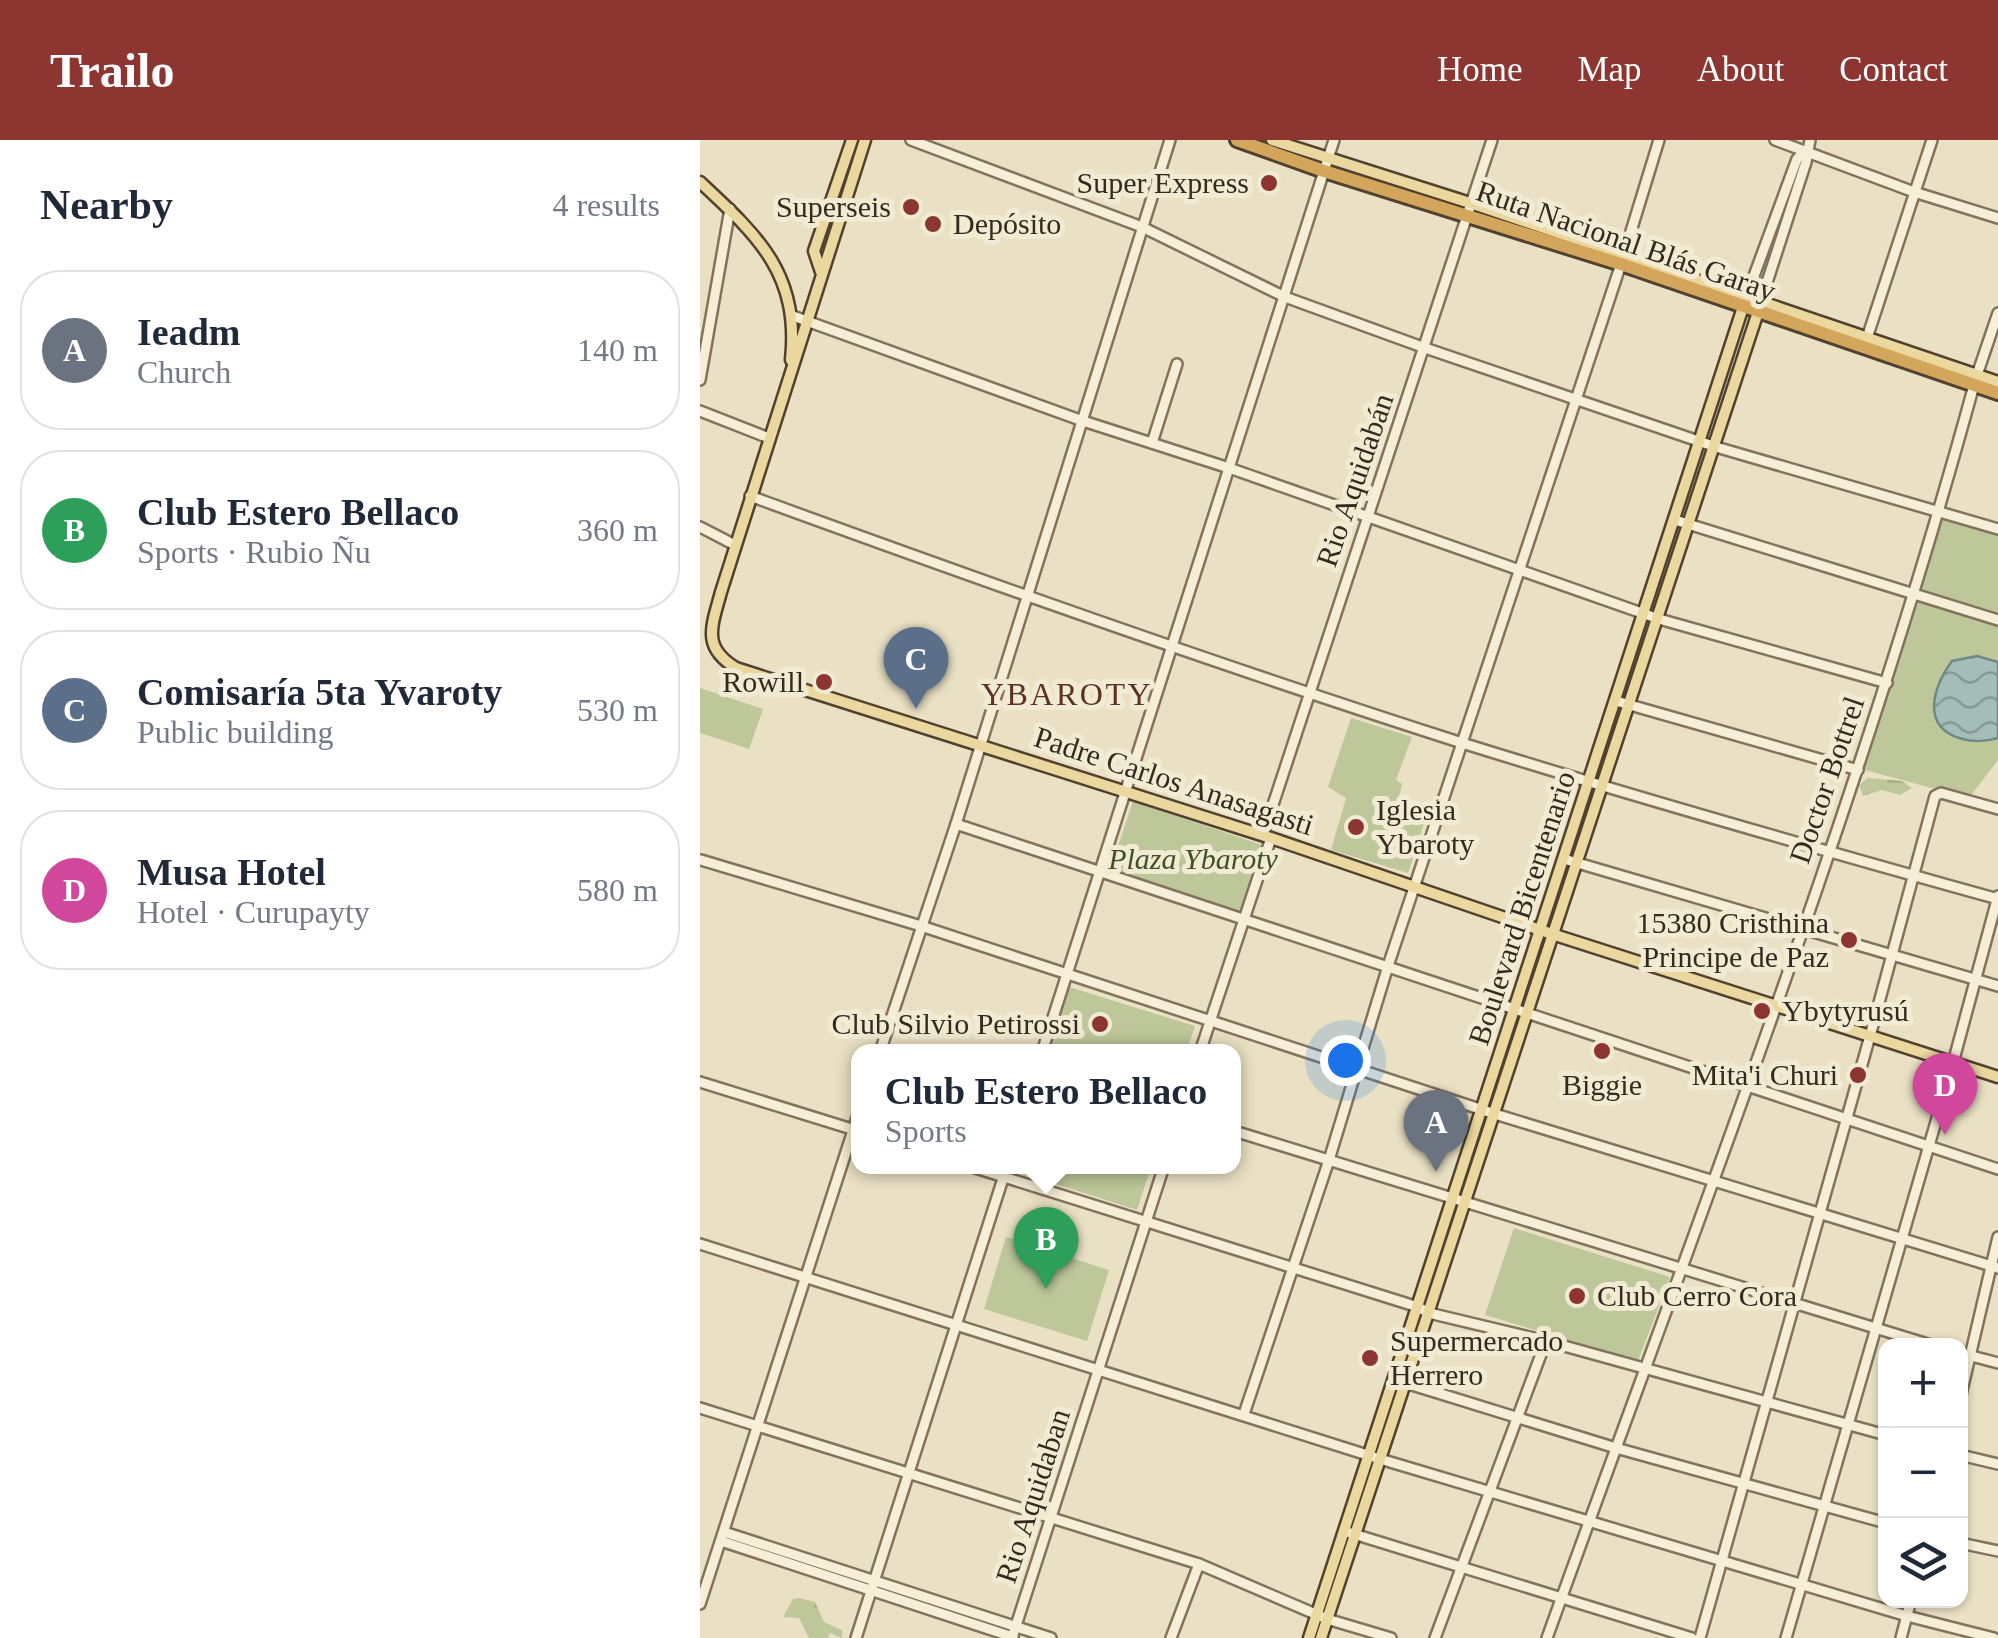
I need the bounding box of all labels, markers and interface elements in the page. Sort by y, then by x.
text: Trailo [50,44,174,97]
text: Home [1437,50,1522,89]
text: Map [1577,50,1642,89]
text: About [1697,50,1784,89]
text: Contact [1839,50,1948,89]
place label: Super Express [1077,166,1249,199]
marker: Super Express [1258,172,1280,194]
street label: Ruta Nacional Blás Garay [1472,174,1780,307]
text: Nearby [40,182,173,228]
text: 4 results [552,187,660,223]
place label: Superseis [776,190,891,223]
marker: Superseis [900,196,922,218]
place label: Depósito [953,207,1061,240]
marker: Depósito [922,213,944,235]
text: Ieadm [137,311,240,353]
text: A [63,332,86,368]
text: 140 m [577,332,658,368]
text: Church [137,354,231,390]
street label: Rio Aquidabán [1309,389,1400,571]
text: Club Estero Bellaco [137,491,459,533]
text: B [64,512,85,548]
text: 360 m [577,512,658,548]
text: Sports · Rubio Ñu [137,534,371,570]
pin: C [884,626,948,709]
place label: Rowill [722,665,804,698]
text: Comisaría 5ta Yvaroty [137,671,502,713]
marker: Rowill [813,671,835,693]
district label: YBAROTY [981,676,1153,712]
text: C [63,692,86,728]
text: 530 m [577,692,658,728]
street label: Doctor Bottrel [1783,692,1870,868]
text: Public building [137,714,333,750]
street label: Padre Carlos Anasagasti [1030,720,1318,841]
street label: Boulevard Bicentenario [1462,767,1581,1049]
place label: Iglesia Ybaroty [1376,793,1474,860]
marker: Iglesia Ybaroty [1345,816,1367,838]
park label: Plaza Ybaroty [1107,842,1279,875]
text: Musa Hotel [137,851,326,893]
text: D [63,872,86,908]
text: 580 m [577,872,658,908]
text: Hotel · Curupayty [137,894,370,930]
place label: 15380 Cristhina Principe de Paz [1637,906,1829,973]
marker: 15380 Cristhina Principe de Paz [1838,929,1860,951]
place label: Ybytyrusú [1782,994,1909,1027]
marker: Ybytyrusú [1751,1000,1773,1022]
place label: Club Silvio Petirossi [832,1007,1080,1040]
marker: Club Silvio Petirossi [1089,1013,1111,1035]
your location [1320,1035,1371,1086]
marker: Biggie [1591,1040,1613,1062]
popup [851,1044,1241,1174]
pin: D [1912,1052,1978,1135]
place label: Mita'i Churi [1692,1058,1838,1091]
marker: Mita'i Churi [1847,1064,1869,1086]
place label: Biggie [1562,1068,1642,1101]
text: Club Estero Bellaco [885,1070,1207,1112]
pin: A [1404,1090,1468,1172]
text: Sports [885,1113,967,1149]
pin: B [1014,1206,1078,1289]
place label: Club Cerro Cora [1597,1279,1797,1312]
marker: Club Cerro Cora [1566,1285,1588,1307]
place label: Supermercado Herrero [1390,1324,1563,1391]
map controls [1878,1338,1968,1608]
button: + [1878,1338,1968,1428]
marker: Supermercado Herrero [1359,1347,1381,1369]
street label: Rio Aquidaban [989,1405,1076,1587]
button: − [1878,1428,1968,1518]
button: layers [1878,1518,1968,1608]

